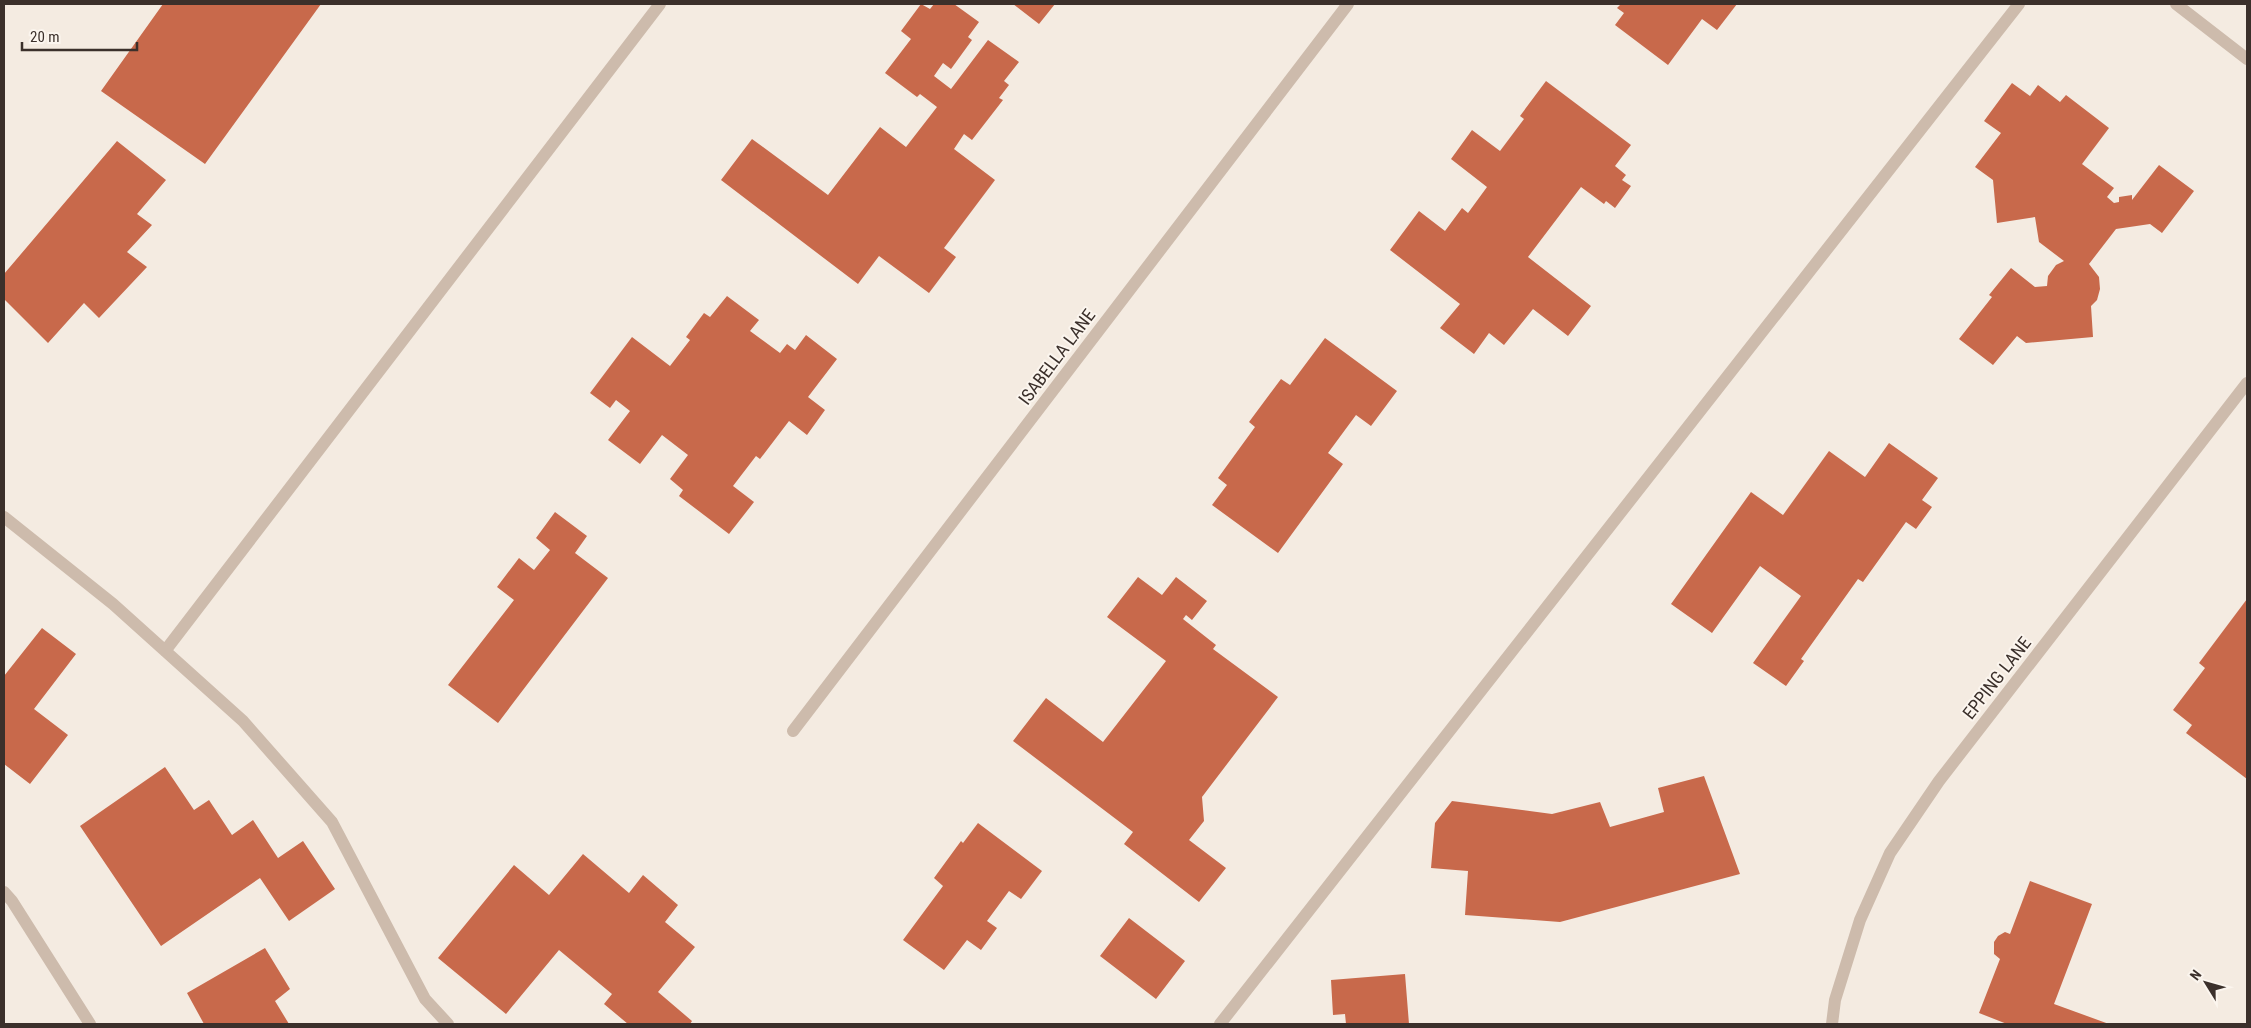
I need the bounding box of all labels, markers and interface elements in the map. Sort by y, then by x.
scale bar [22,20,138,52]
text: 20 m [30,28,60,46]
street label: ISABELLA LANE [1014,305,1099,409]
street label: EPPING LANE [1958,632,2035,723]
north arrow [2181,958,2231,1008]
text: N [2187,967,2205,983]

